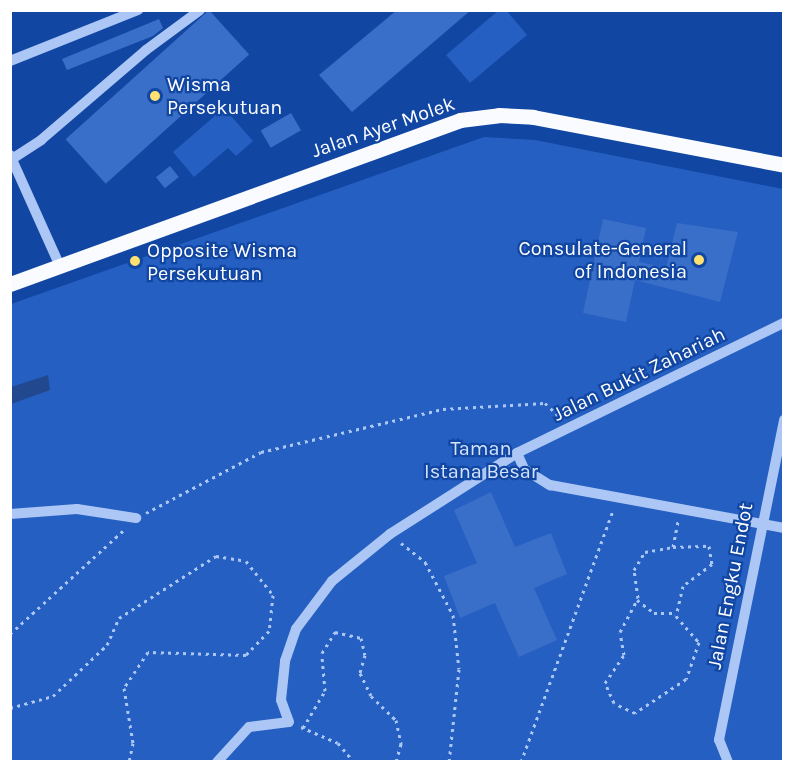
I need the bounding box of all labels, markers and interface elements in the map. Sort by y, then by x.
place label: Wisma Persekutuan [167,72,282,119]
marker: Wisma Persekutuan [148,89,162,103]
street label: Jalan Ayer Molek [308,91,458,163]
place label: Consulate-General of Indonesia [518,237,687,284]
place label: Opposite Wisma Persekutuan [147,238,297,285]
marker: Consulate-General of Indonesia [692,253,706,267]
marker: Opposite Wisma Persekutuan [128,254,142,268]
street label: Jalan Bukit Zahariah [549,322,729,426]
park label: Taman Istana Besar [424,436,538,483]
street label: Jalan Engku Endot [702,501,758,671]

